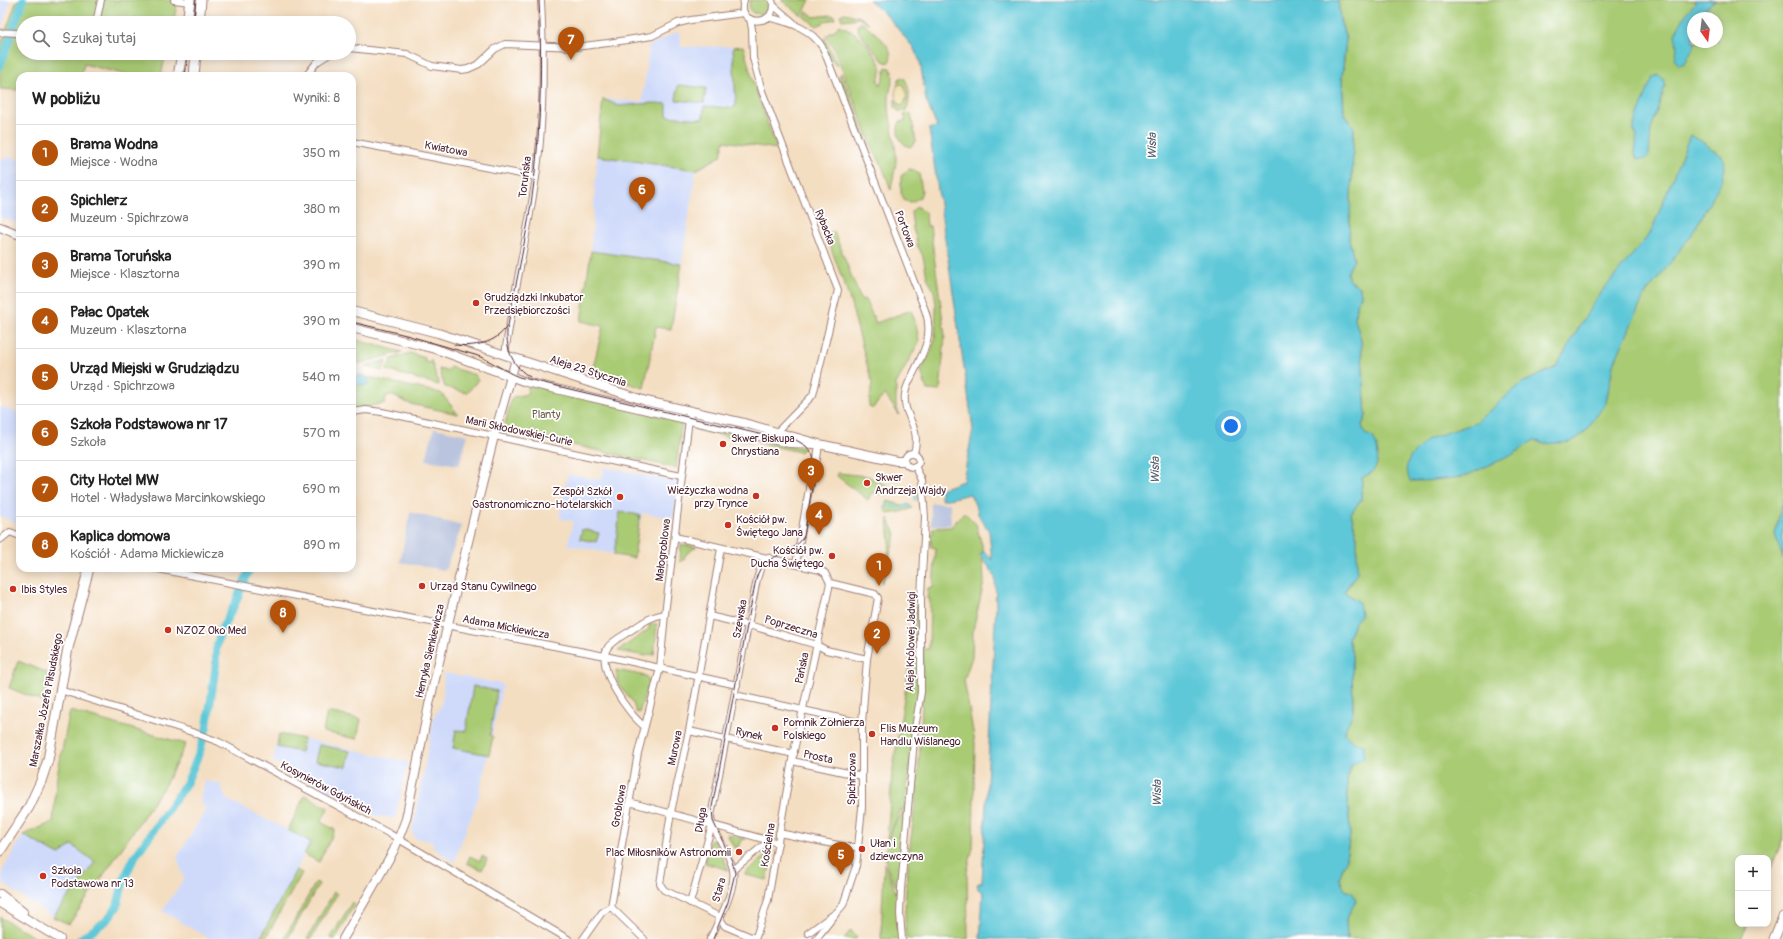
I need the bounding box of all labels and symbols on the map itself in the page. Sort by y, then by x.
north arrow [1687,12,1723,48]
pin: 7 [558,27,584,60]
water label: Wisła [1145,131,1160,159]
street label: Kwiatowa [423,138,469,160]
street label: Toruńska [516,155,534,199]
pin: 6 [629,177,655,210]
street label: Rybacka [812,207,838,247]
street label: Portowa [892,209,918,249]
place label: Grudziądzki Inkubator Przedsiębiorczości [484,291,584,317]
marker: Grudziądzki Inkubator Przedsiębiorczości [471,298,481,308]
street label: Aleja 23 Stycznia [548,353,628,389]
park label: Planty [532,408,561,421]
street label: Marii Skłodowskiej-Curie [464,413,574,449]
your location [1221,416,1241,436]
place label: Skwer Biskupa Chrystiana [731,432,795,458]
marker: Skwer Biskupa Chrystiana [718,439,728,449]
water label: Wisła [1148,455,1163,483]
pin: 3 [798,458,824,491]
place label: Skwer Andrzeja Wajdy [875,471,946,497]
marker: Skwer Andrzeja Wajdy [862,478,872,488]
place label: Wieżyczka wodna przy Trynce [667,484,749,510]
place label: Zespół Szkół Gastronomiczno-Hotelarskich [472,485,612,511]
marker: Wieżyczka wodna przy Trynce [751,491,761,501]
marker: Zespół Szkół Gastronomiczno-Hotelarskich [615,492,625,502]
pin: 4 [806,502,832,535]
place label: Kościół pw. Świętego Jana [736,513,803,539]
street label: Małogroblowa [653,518,673,582]
marker: Kościół pw. Świętego Jana [723,520,733,530]
place label: Kościół pw. Ducha Świętego [750,544,824,570]
marker: Kościół pw. Ducha Świętego [827,551,837,561]
pin: 1 [866,553,892,586]
place label: Urząd Stanu Cywilnego [430,580,537,593]
marker: Urząd Stanu Cywilnego [417,581,427,591]
place label: Ibis Styles [21,583,67,596]
marker: Ibis Styles [8,584,18,594]
street label: Aleja Królowej Jadwigi [904,592,918,692]
street label: Szewska [730,598,750,640]
pin: 8 [270,600,296,633]
street label: Henryka Sienkiewicza [413,603,447,699]
street label: Adama Mickiewicza [461,612,551,642]
street label: Poprzeczna [763,613,819,641]
pin: 2 [864,621,890,654]
place label: NZOZ Oko Med [176,624,246,637]
marker: NZOZ Oko Med [163,625,173,635]
street label: Marszałka Józefa Piłsudskiego [27,632,65,768]
street label: Pańska [792,651,812,685]
place label: Pomnik Żołnierza Polskiego [783,716,864,742]
place label: Flis Muzeum Handlu Wiślanego [880,722,961,748]
marker: Pomnik Żołnierza Polskiego [770,723,780,733]
street label: Rynek [734,725,764,743]
street label: Murowa [665,729,685,767]
marker: Flis Muzeum Handlu Wiślanego [867,729,877,739]
street label: Prosta [802,748,834,766]
street label: Spichrzowa [845,753,859,805]
street label: Kosynierów Gdyńskich [278,758,374,818]
water label: Wisła [1150,778,1165,806]
street label: Groblowa [609,784,629,828]
street label: Długa [692,806,710,834]
street label: Kościelna [758,822,778,868]
place label: Ułan i dziewczyna [870,837,923,863]
pin: 5 [828,842,854,875]
marker: Ułan i dziewczyna [857,844,867,854]
place label: Plac Miłosników Astronomii [606,846,731,859]
marker: Plac Miłosników Astronomii [734,847,744,857]
place label: Szkoła Podstawowa nr 13 [51,864,134,890]
marker: Szkoła Podstawowa nr 13 [38,871,48,881]
street label: Stara [709,876,729,904]

